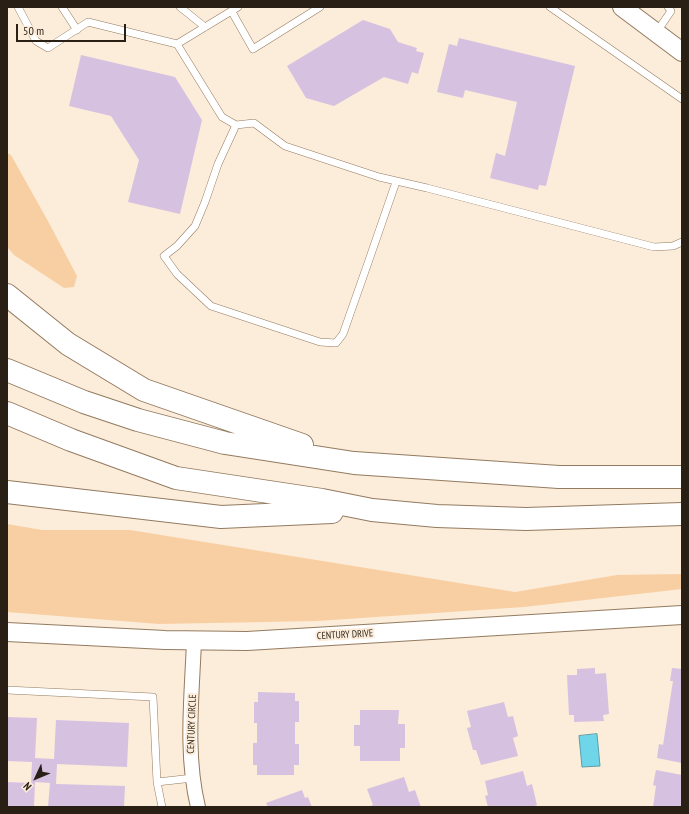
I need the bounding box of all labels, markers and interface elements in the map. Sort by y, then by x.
scale bar [18,16,128,42]
text: 50 m [23,23,44,38]
street label: CENTURY DRIVE [317,628,373,642]
street label: CENTURY CIRCLE [185,694,199,754]
north arrow [16,758,56,798]
text: N [20,779,34,793]

